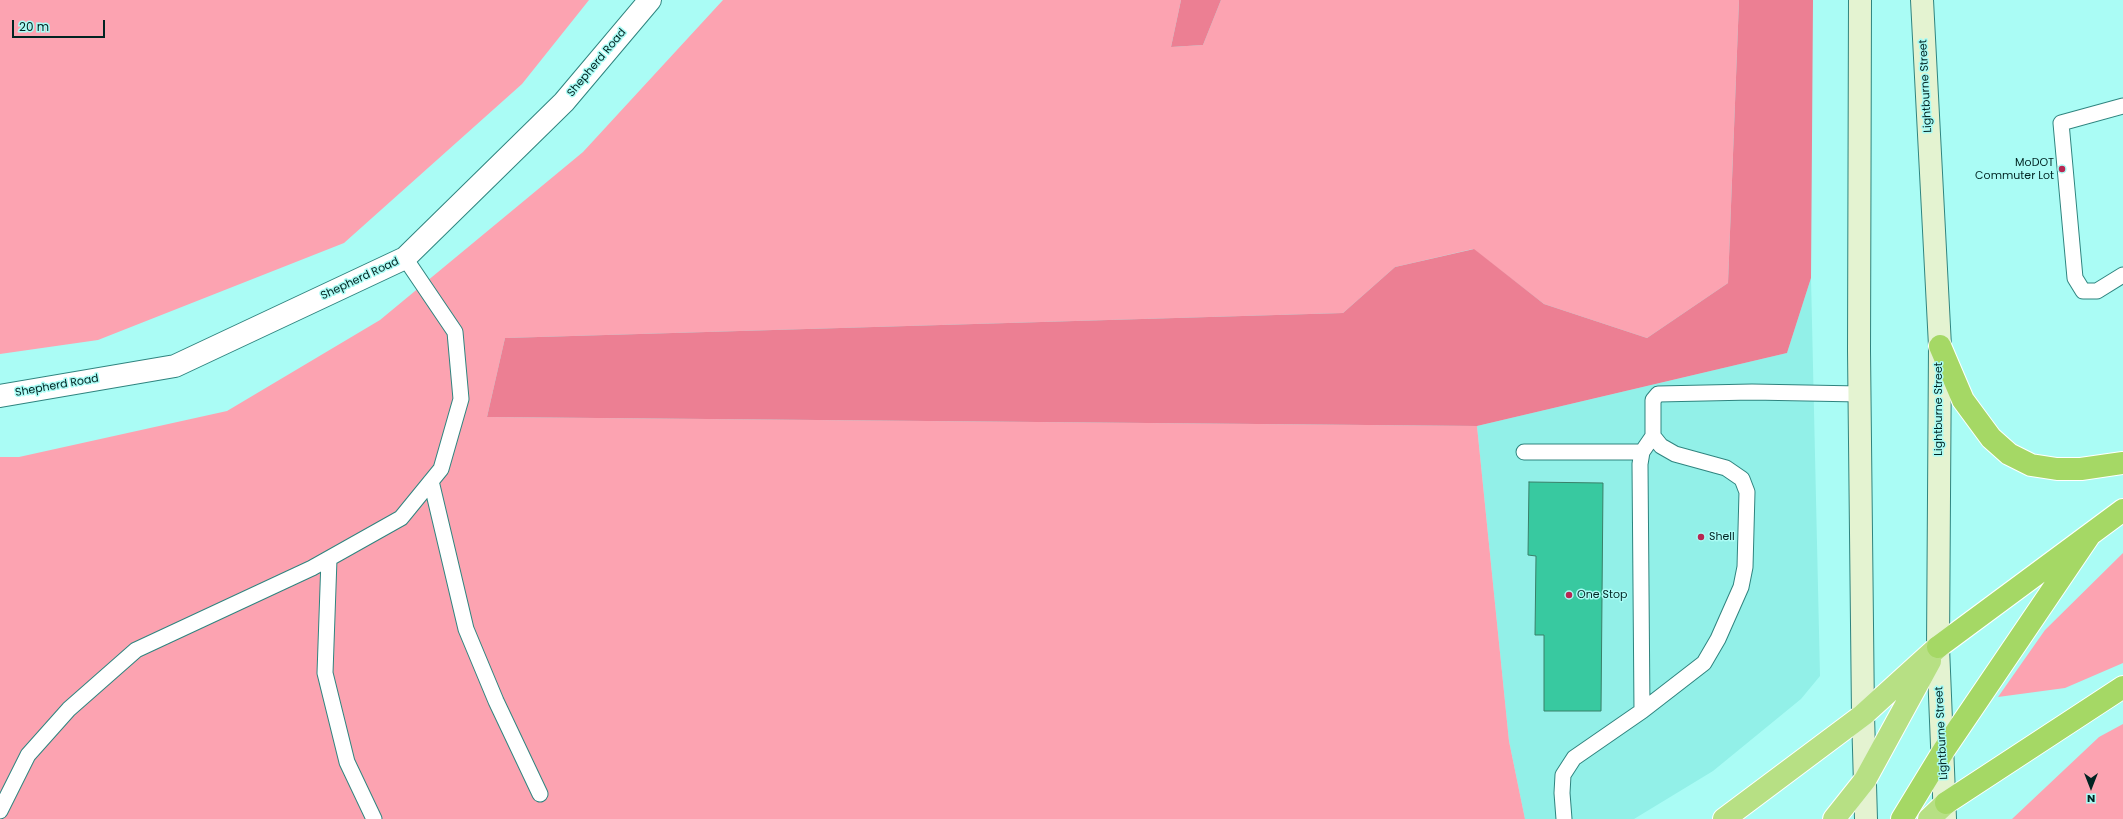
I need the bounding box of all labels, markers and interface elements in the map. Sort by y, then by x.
scale bar [14,12,107,38]
text: 20 m [19,18,49,35]
street label: Shepherd Road [565,26,629,100]
street label: Lightburne Street [1917,39,1935,133]
place label: MoDOT Commuter Lot [1975,156,2054,182]
marker: MoDOT Commuter Lot [2057,164,2067,174]
street label: Shepherd Road [319,255,401,303]
street label: Lightburne Street [1932,362,1946,456]
street label: Shepherd Road [14,372,100,400]
place label: Shell [1709,530,1735,544]
marker: Shell [1696,532,1706,542]
place label: One Stop [1577,588,1627,602]
marker: One Stop [1564,590,1574,600]
street label: Lightburne Street [1933,686,1951,780]
north arrow [2071,767,2111,807]
text: N [2087,791,2095,807]

